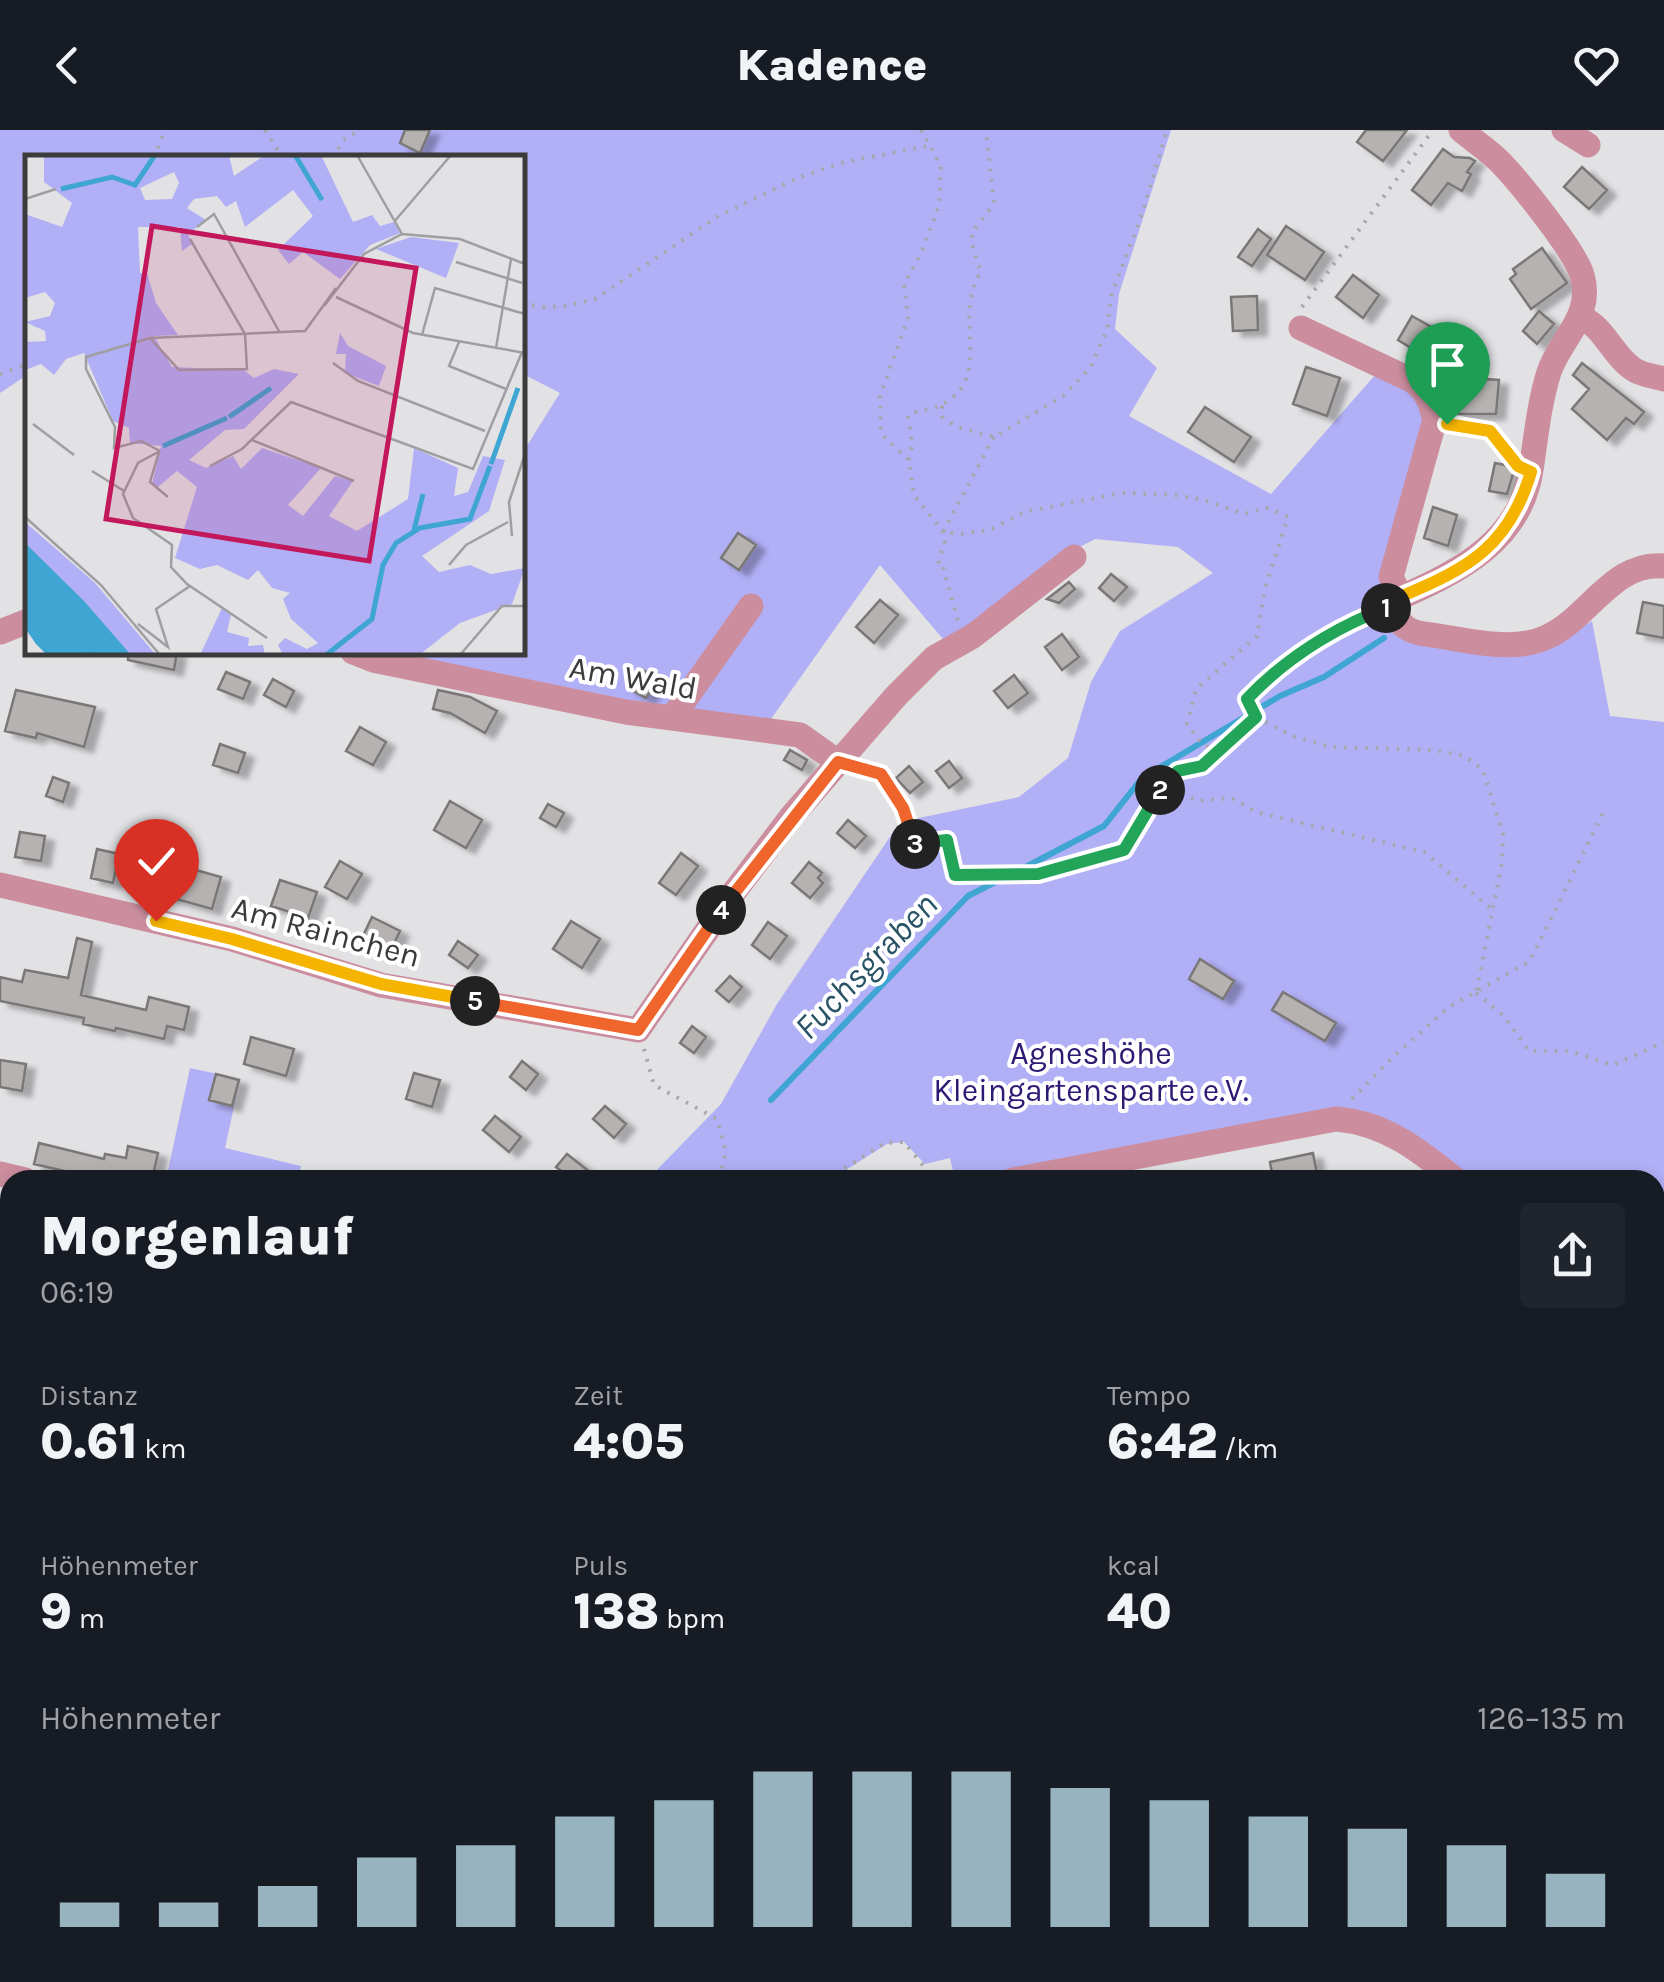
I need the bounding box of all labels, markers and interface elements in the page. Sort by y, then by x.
icon: back [40,38,95,93]
icon: heart [1569,38,1624,93]
text: Kadence [737,39,927,91]
inset map [25,155,525,655]
pin [1405,322,1490,425]
icon: arrive [1420,337,1475,392]
pin: 1 [1361,583,1411,633]
text: 1 [1381,591,1391,624]
street label: Am Wald [566,649,700,707]
pin: 2 [1135,765,1185,815]
text: 2 [1152,773,1168,806]
pin [114,819,199,922]
pin: 3 [890,819,940,869]
text: 3 [906,827,924,860]
icon: check [129,834,184,889]
water label: Fuchsgraben [786,884,946,1048]
pin: 4 [696,885,746,935]
street label: Am Rainchen [228,889,424,975]
text: 4 [713,893,729,926]
pin: 5 [450,976,500,1026]
text: 5 [467,984,483,1017]
park label: Agneshöhe Kleingartensparte e.V. [933,1035,1249,1109]
button: share [1520,1203,1625,1308]
text: Morgenlauf [40,1204,354,1268]
text: 06:19 [40,1274,114,1311]
text: Distanz [40,1379,138,1412]
text: Zeit [573,1379,623,1412]
text: Tempo [1107,1379,1191,1412]
text: 0.61 [40,1412,138,1471]
text: 4:05 [573,1412,684,1471]
text: 6:42 [1107,1412,1218,1471]
text: km [138,1432,186,1465]
text: /km [1218,1432,1278,1465]
text: Höhenmeter [40,1549,198,1582]
text: Puls [573,1549,628,1582]
text: kcal [1107,1549,1160,1582]
text: 9 [40,1582,72,1641]
text: 138 [573,1582,659,1641]
text: 40 [1107,1582,1172,1641]
text: m [72,1602,105,1635]
text: bpm [659,1602,725,1635]
text: Höhenmeter [40,1700,220,1737]
text: 126–135 m [1477,1700,1625,1737]

